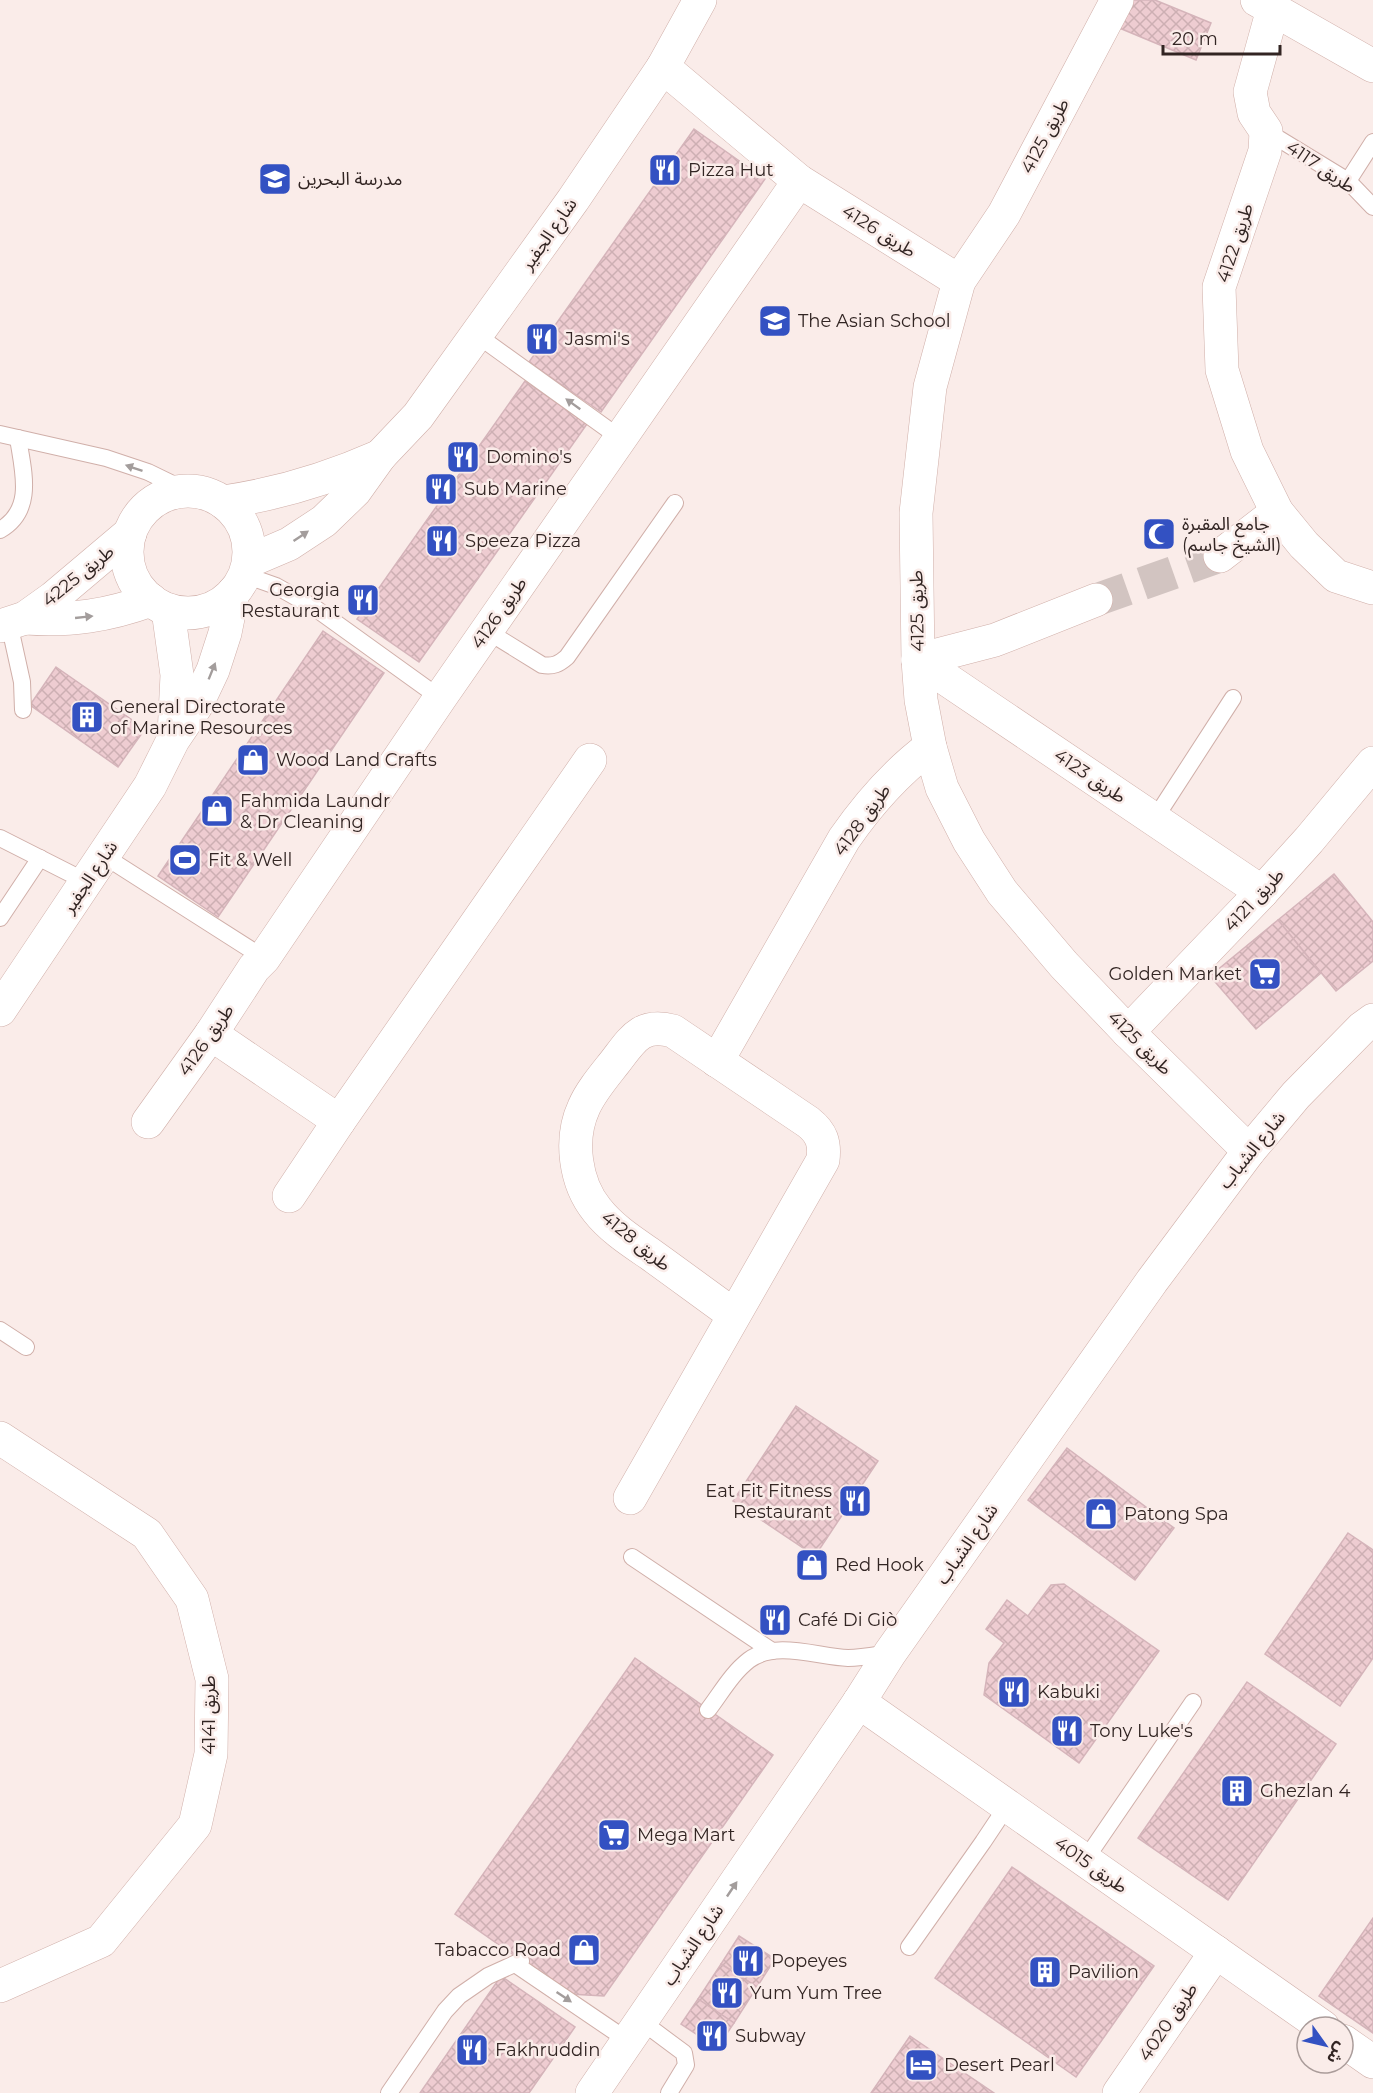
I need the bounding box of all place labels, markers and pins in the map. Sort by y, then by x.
restaurant icon: Pizza Hut [647,152,683,188]
place label: Pizza Hut [688,159,774,181]
school or university icon: مدرسة البحرين [257,161,293,197]
place label: مدرسة البحرين [298,168,402,190]
school or university icon: The Asian School [757,303,793,339]
place label: The Asian School [798,310,951,332]
restaurant icon: Jasmi's [524,321,560,357]
place label: Jasmi's [564,328,630,350]
restaurant icon: Domino's [445,439,481,475]
place label: Domino's [486,446,572,468]
restaurant icon: Sub Marine [423,471,459,507]
place label: Sub Marine [464,478,567,500]
place label: جامع المقبرة (الشيخ جاسم) [1182,513,1281,558]
mosque icon: جامع المقبرة (الشيخ جاسم) [1141,516,1177,552]
restaurant icon: Speeza Pizza [424,523,460,559]
place label: Speeza Pizza [465,530,581,552]
place label: Georgia Restaurant [241,579,340,622]
restaurant icon: Georgia Restaurant [345,582,381,618]
place label: General Directorate of Marine Resources [110,696,292,739]
building icon: General Directorate of Marine Resources [69,699,105,735]
shop icon: Wood Land Crafts [235,742,271,778]
place label: Wood Land Crafts [276,749,437,771]
place label: Fahmida Laundr & Dr Cleaning [240,790,390,833]
shop icon: Fahmida Laundr & Dr Cleaning [199,793,235,829]
sports icon: Fit & Well [167,842,203,878]
place label: Fit & Well [208,849,292,871]
supermarket icon: Golden Market [1247,956,1283,992]
place label: Golden Market [1109,963,1242,985]
place label: Eat Fit Fitness Restaurant [705,1480,832,1523]
restaurant icon: Eat Fit Fitness Restaurant [837,1483,873,1519]
shop icon: Patong Spa [1083,1496,1119,1532]
place label: Patong Spa [1124,1503,1229,1525]
shop icon: Red Hook [794,1547,830,1583]
place label: Red Hook [835,1554,924,1576]
restaurant icon: Café Di Giò [757,1602,793,1638]
place label: Café Di Giò [798,1609,897,1631]
restaurant icon: Kabuki [996,1674,1032,1710]
place label: Kabuki [1037,1681,1100,1703]
restaurant icon: Tony Luke's [1049,1713,1085,1749]
place label: Tony Luke's [1090,1720,1193,1742]
building icon: Ghezlan 4 [1219,1773,1255,1809]
place label: Ghezlan 4 [1260,1780,1350,1802]
supermarket icon: Mega Mart [596,1817,632,1853]
place label: Mega Mart [637,1824,735,1846]
shop icon: Tabacco Road [566,1932,602,1968]
place label: Tabacco Road [435,1939,561,1961]
restaurant icon: Popeyes [730,1943,766,1979]
place label: Popeyes [771,1950,847,1972]
building icon: Pavilion [1027,1954,1063,1990]
place label: Pavilion [1068,1961,1139,1983]
restaurant icon: Yum Yum Tree [709,1975,745,2011]
place label: Yum Yum Tree [750,1982,882,2004]
restaurant icon: Subway [694,2018,730,2054]
place label: Subway [735,2025,806,2047]
restaurant icon: Fakhruddin [454,2032,490,2068]
place label: Fakhruddin [495,2039,600,2061]
hotel icon: Desert Pearl [903,2047,939,2083]
place label: Desert Pearl [944,2054,1055,2076]

